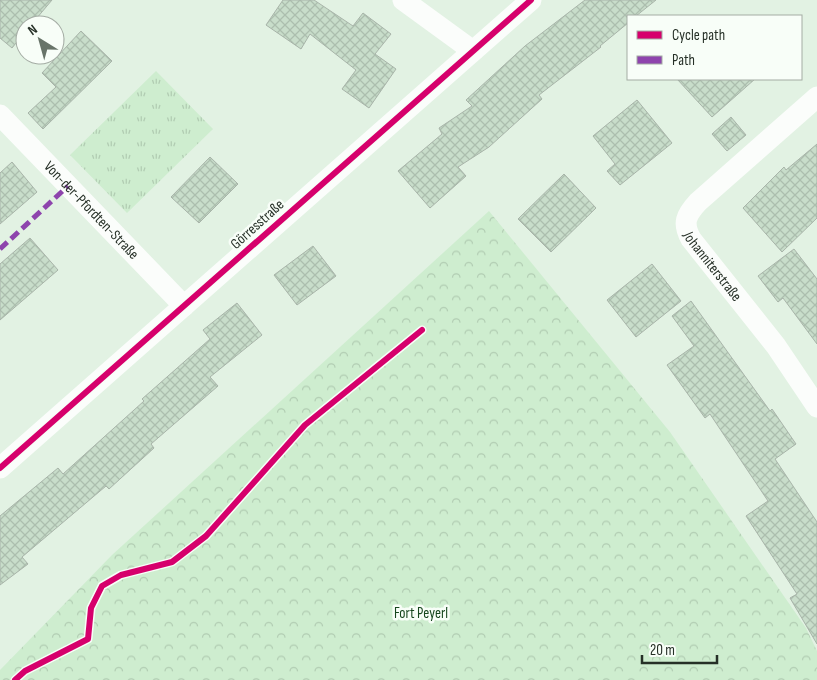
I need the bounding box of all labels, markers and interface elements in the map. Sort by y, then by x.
north arrow [15,15,65,65]
legend [627,15,802,80]
text: N [24,21,41,39]
text: Cycle path [672,26,725,45]
text: Path [672,51,695,70]
street label: Von-der-Pfordten-Straße [40,157,143,263]
street label: Görresstraße [227,195,288,253]
street label: Johanniterstraße [678,228,746,305]
park label: Fort Peyerl [394,604,448,623]
scale bar [642,632,717,664]
text: 20 m [650,641,675,660]

